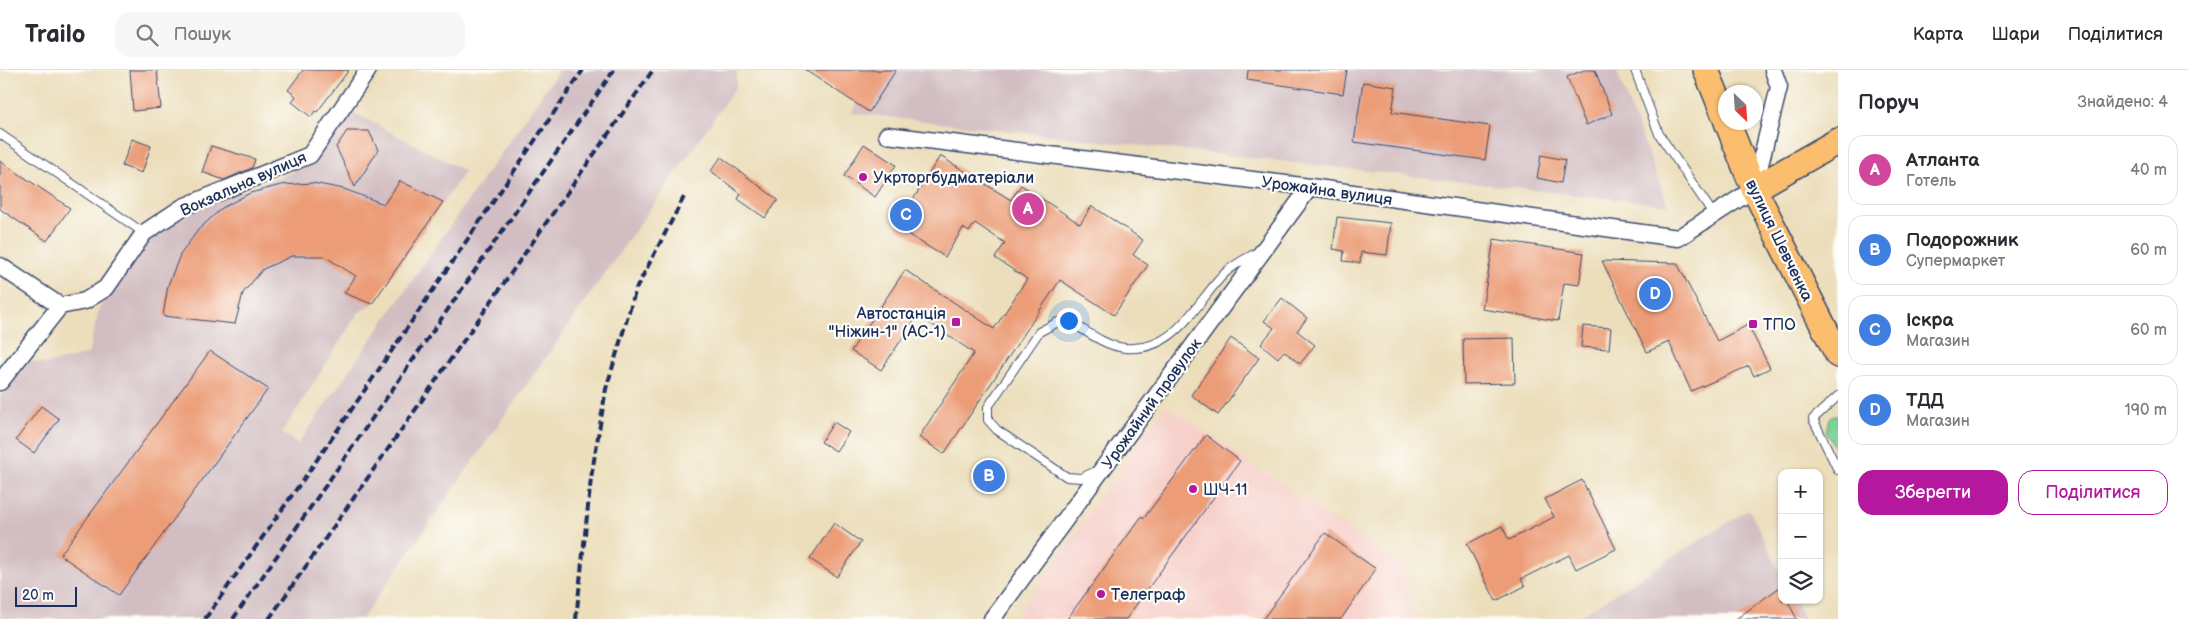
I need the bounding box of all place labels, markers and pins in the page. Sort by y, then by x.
place label: Укрторгбудматеріали [873,169,1034,188]
marker: Укрторгбудматеріали [857,171,869,183]
pin: A [1012,190,1044,228]
pin: C [890,196,922,234]
pin: D [1639,275,1671,313]
place label: Автостанція "Ніжин-1" (АС-1) [828,305,946,342]
marker: Автостанція "Ніжин-1" (АС-1) [950,316,962,328]
place label: ТПО [1763,316,1796,335]
marker: ТПО [1747,318,1759,330]
pin: B [973,457,1005,495]
place label: ШЧ-11 [1203,481,1247,500]
marker: ШЧ-11 [1187,483,1199,495]
place label: Телеграф [1111,586,1185,605]
marker: Телеграф [1095,588,1107,600]

